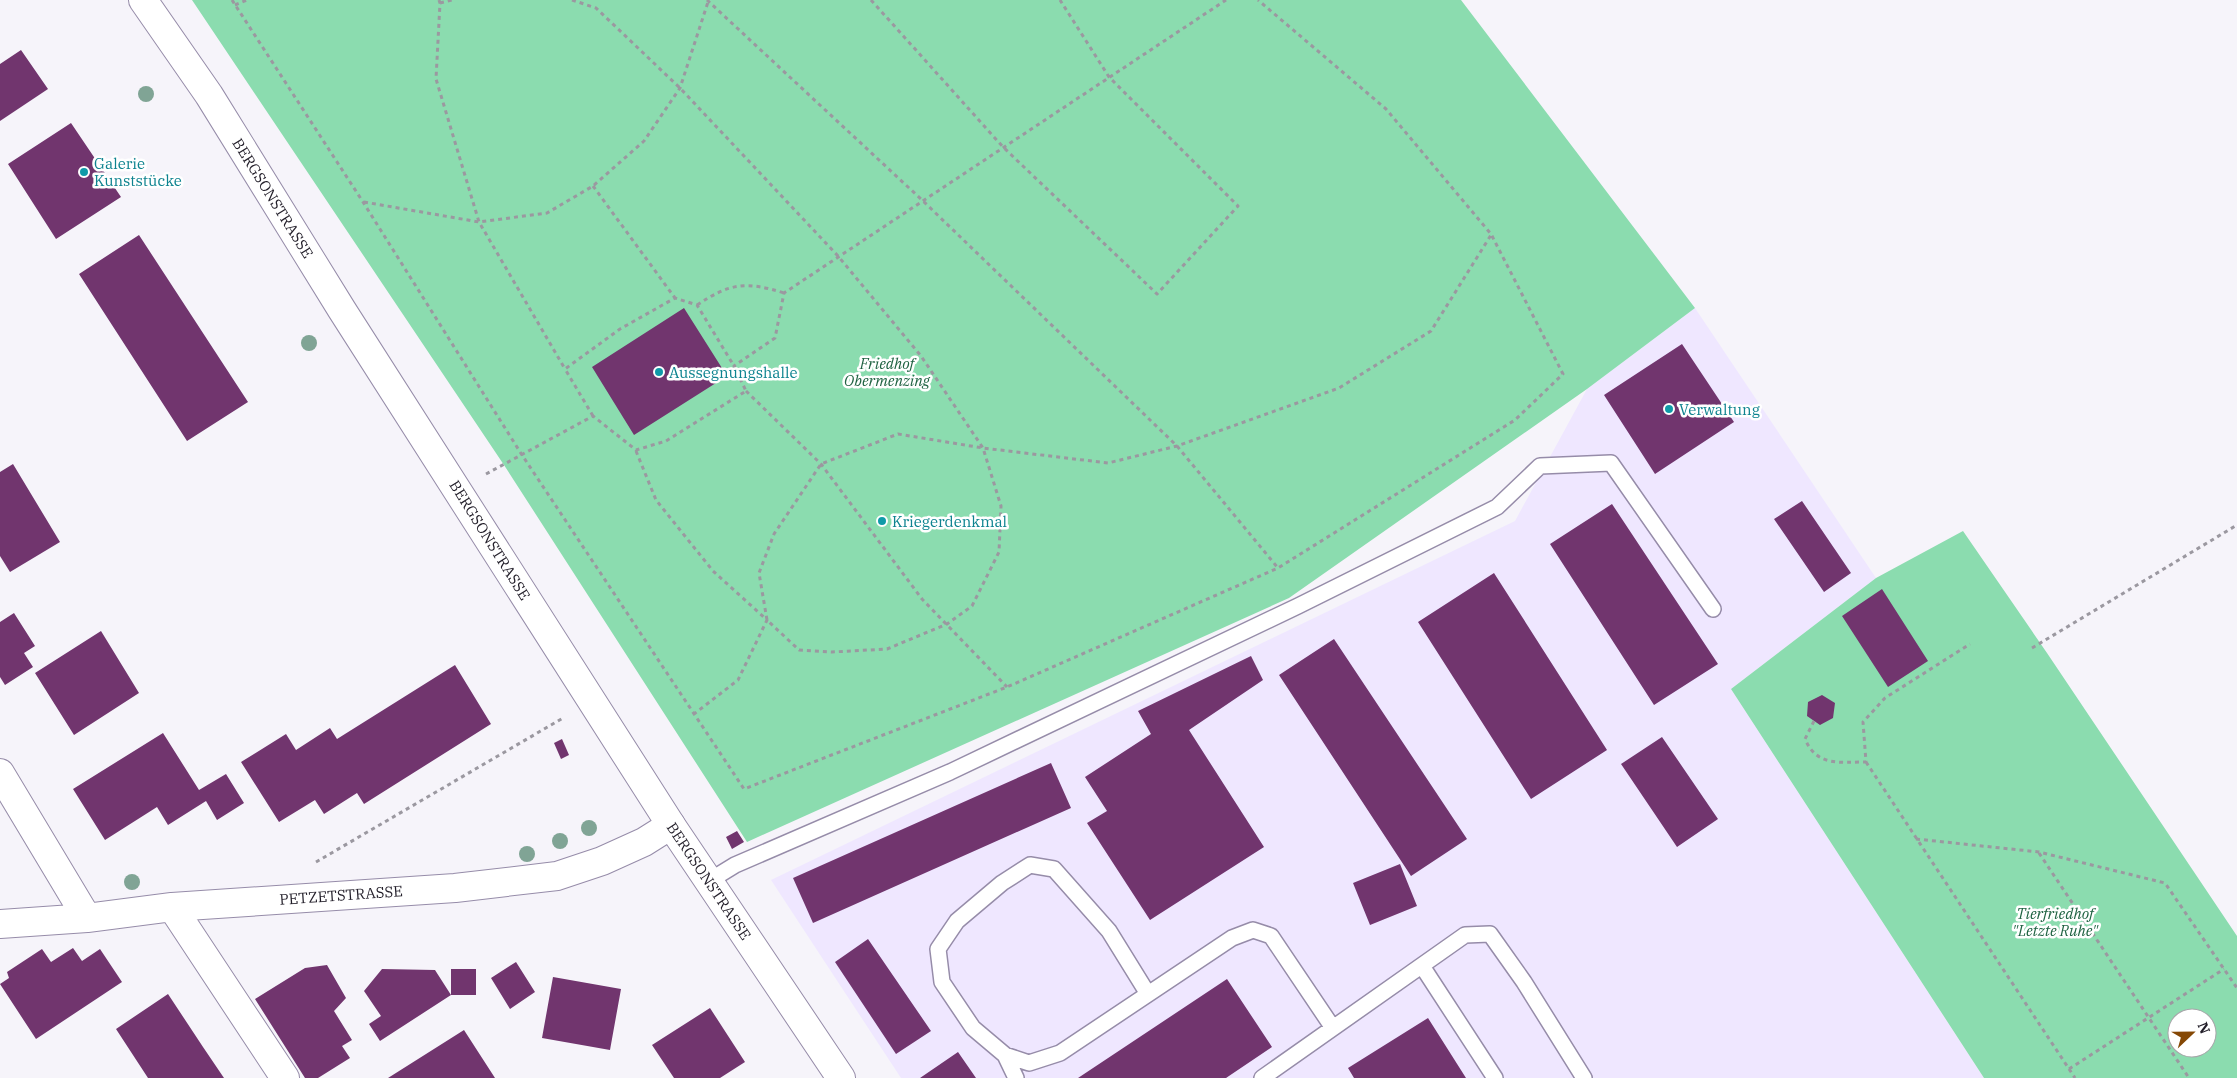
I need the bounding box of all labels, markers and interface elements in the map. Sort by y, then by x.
street label: BERGSONSTRASSE [228,135,318,261]
place label: Galerie Kunststücke [94,154,182,190]
marker: Galerie Kunststücke [78,166,90,178]
park label: Friedhof Obermenzing [844,354,931,390]
place label: Aussegnungshalle [669,363,798,382]
marker: Aussegnungshalle [653,366,665,378]
place label: Verwaltung [1679,400,1760,419]
marker: Verwaltung [1663,403,1675,415]
street label: BERGSONSTRASSE [445,477,535,603]
place label: Kriegerdenkmal [892,512,1007,531]
marker: Kriegerdenkmal [876,515,888,527]
street label: BERGSONSTRASSE [663,819,755,943]
street label: PETZETSTRASSE [279,881,403,909]
park label: Tierfriedhof "Letzte Ruhe" [2012,904,2099,940]
north arrow [2167,1008,2217,1058]
text: N [2194,1020,2214,1037]

